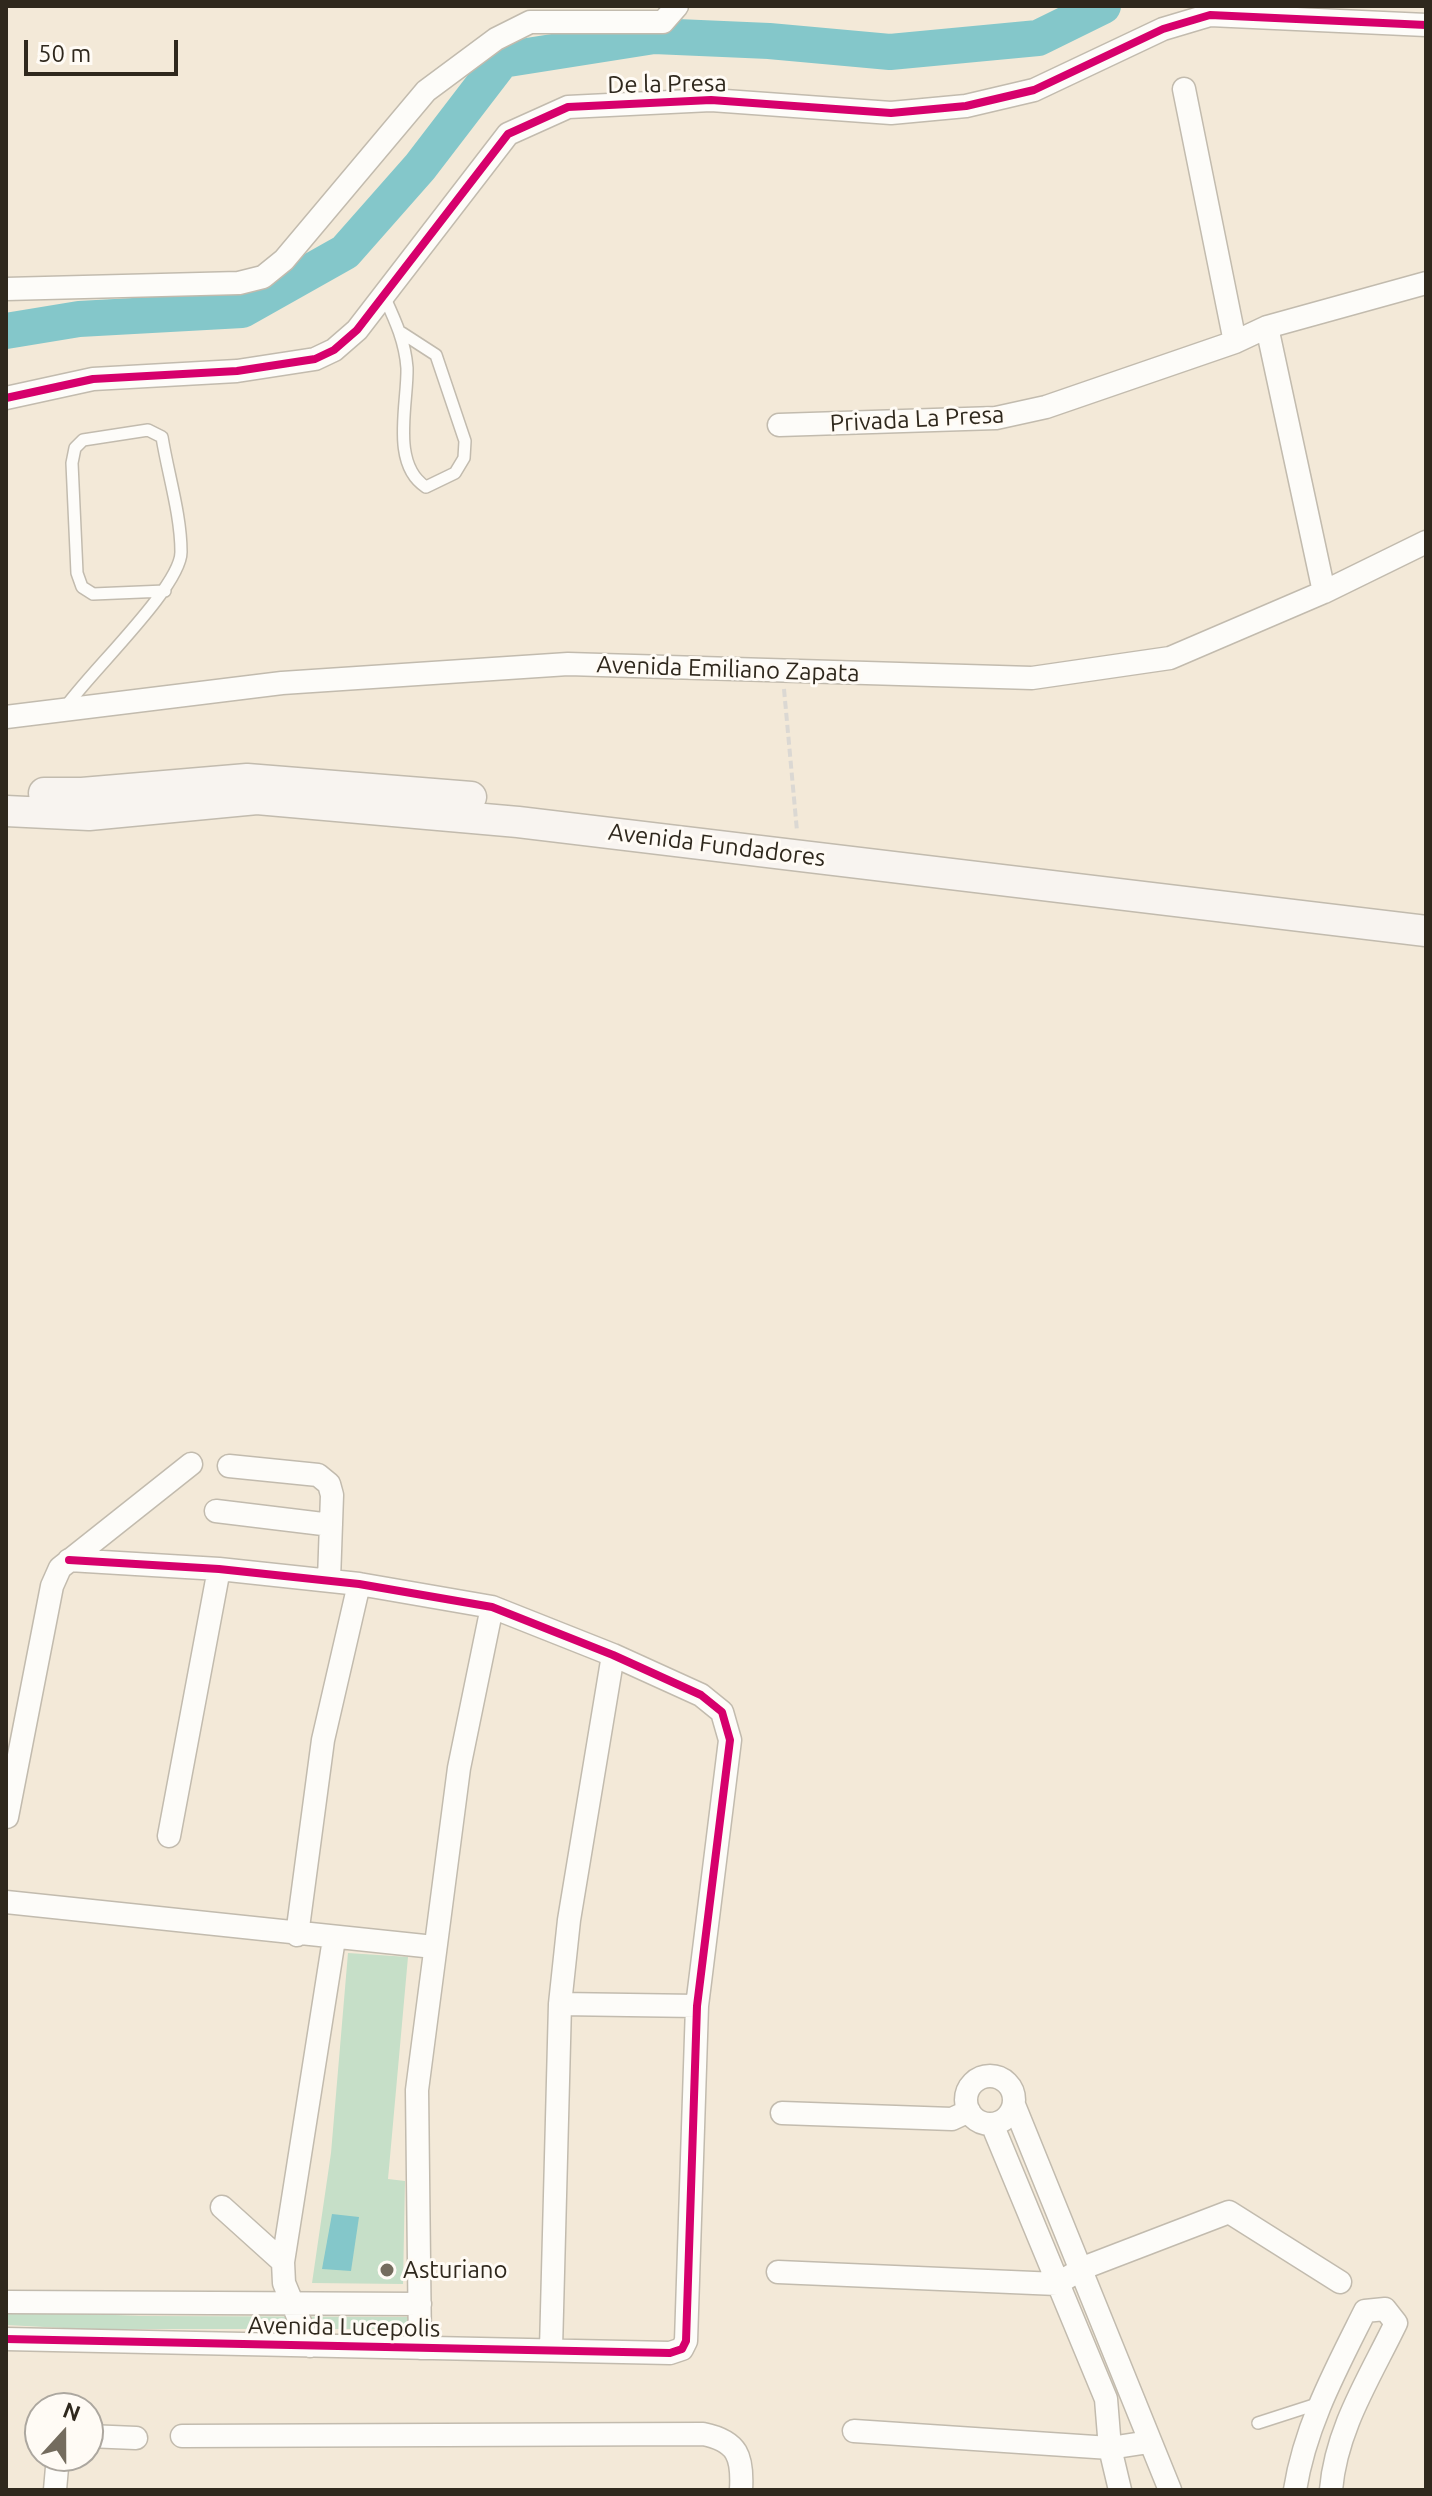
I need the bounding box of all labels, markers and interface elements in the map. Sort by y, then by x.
scale bar [28,24,182,74]
text: 50 m [38,40,91,67]
street label: De la Presa [607,69,727,99]
street label: Privada La Presa [829,400,1005,438]
street label: Avenida Emiliano Zapata [596,650,860,688]
street label: Avenida Fundadores [607,817,827,873]
place label: Asturiano [403,2256,507,2284]
marker: Asturiano [378,2261,396,2279]
street label: Avenida Lucepolis [248,2311,440,2343]
north arrow [24,2392,104,2472]
text: N [60,2396,84,2426]

